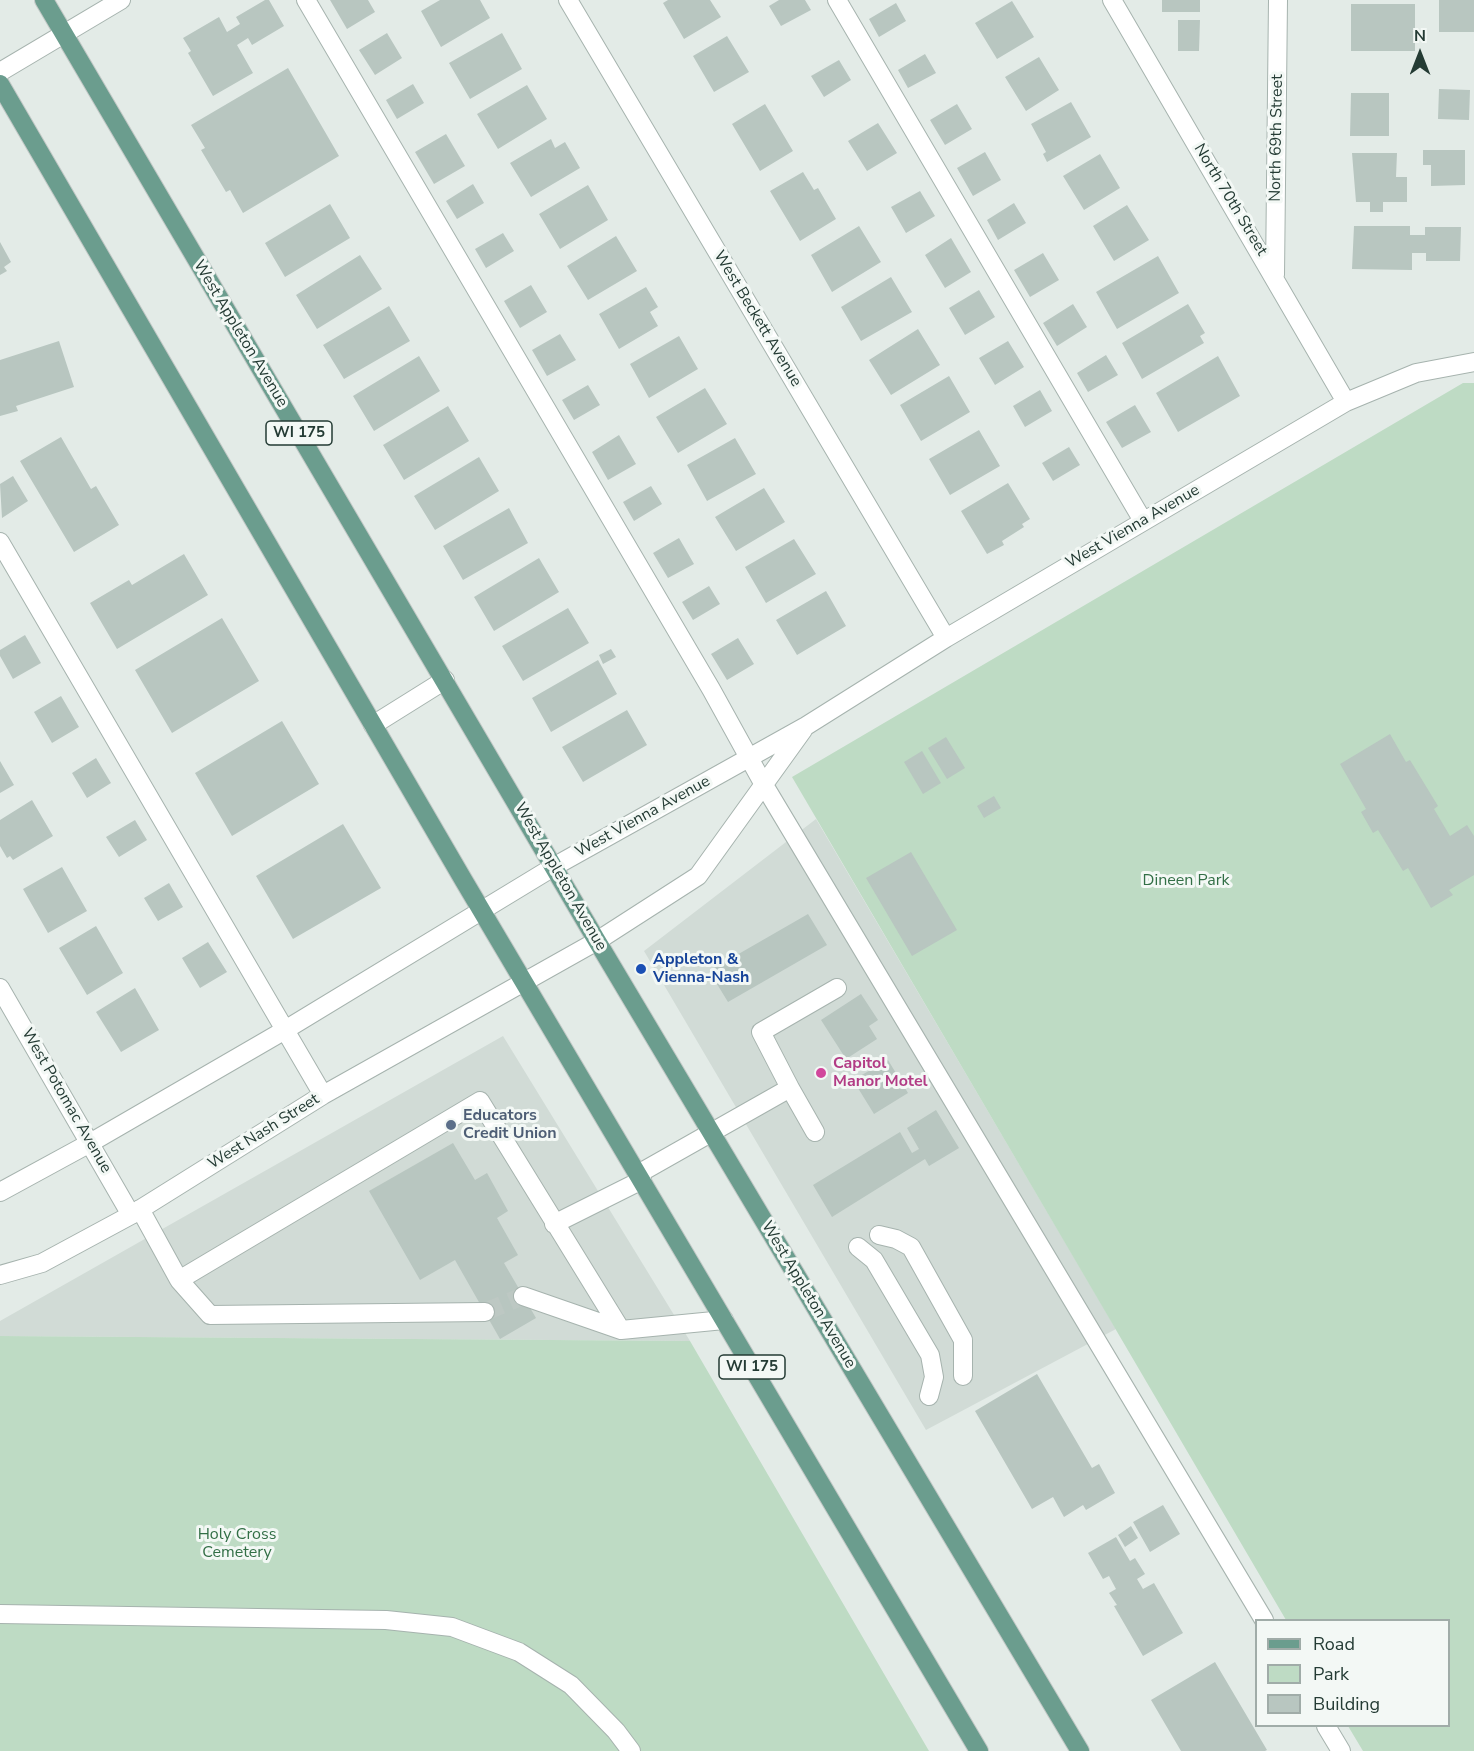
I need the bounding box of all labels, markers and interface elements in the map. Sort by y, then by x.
north arrow [1390,24,1450,84]
text: N [1414,25,1426,47]
street label: North 69th Street [1266,74,1288,202]
street label: North 70th Street [1189,140,1271,260]
street label: West Beckett Avenue [709,248,805,390]
street label: West Appleton Avenue [188,257,292,411]
road number: WI 175 [266,421,332,445]
street label: West Vienna Avenue [1063,481,1203,573]
street label: West Vienna Avenue [572,772,714,862]
street label: West Appleton Avenue [510,799,610,955]
park label: Dineen Park [1143,871,1229,891]
place label: Appleton & Vienna-Nash [653,950,749,988]
marker: Appleton & Vienna-Nash [634,962,648,976]
street label: West Potomac Avenue [17,1025,115,1177]
place label: Capitol Manor Motel [833,1054,928,1092]
marker: Capitol Manor Motel [814,1066,828,1080]
street label: West Nash Street [205,1090,323,1174]
place label: Educators Credit Union [463,1106,557,1144]
marker: Educators Credit Union [444,1118,458,1132]
street label: West Appleton Avenue [756,1218,860,1372]
road number: WI 175 [719,1355,785,1379]
park label: Holy Cross Cemetery [198,1525,276,1563]
legend [1255,1619,1450,1727]
text: Road [1313,1632,1355,1656]
text: Park [1313,1662,1349,1686]
text: Building [1313,1692,1380,1716]

